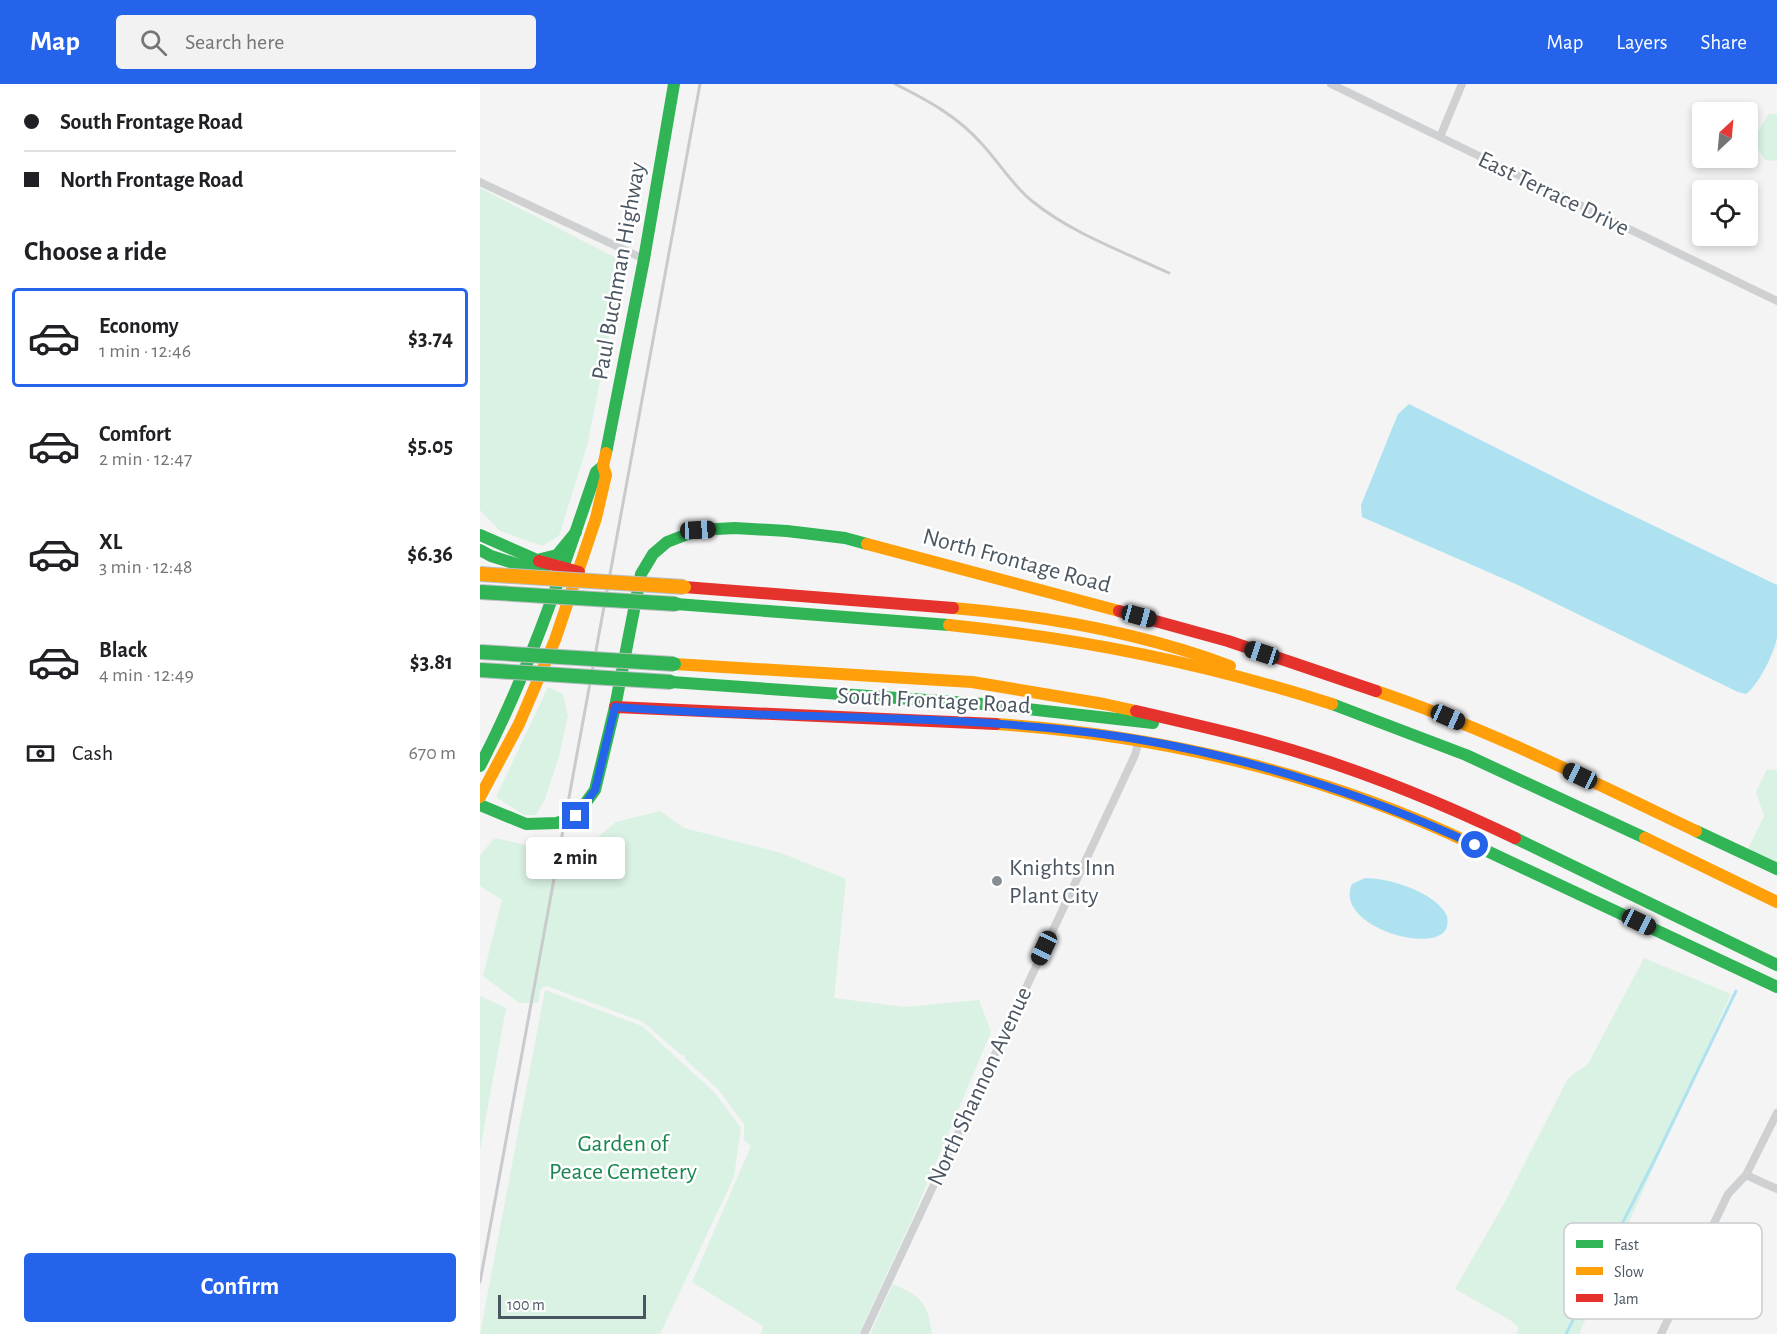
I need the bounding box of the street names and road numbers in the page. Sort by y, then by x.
street label: East Terrace Drive [1474,147,1633,241]
street label: Paul Buchman Highway [588,160,650,382]
street label: North Frontage Road [920,524,1113,598]
street label: South Frontage Road [837,684,1031,718]
street label: North Shannon Avenue [923,983,1036,1189]

